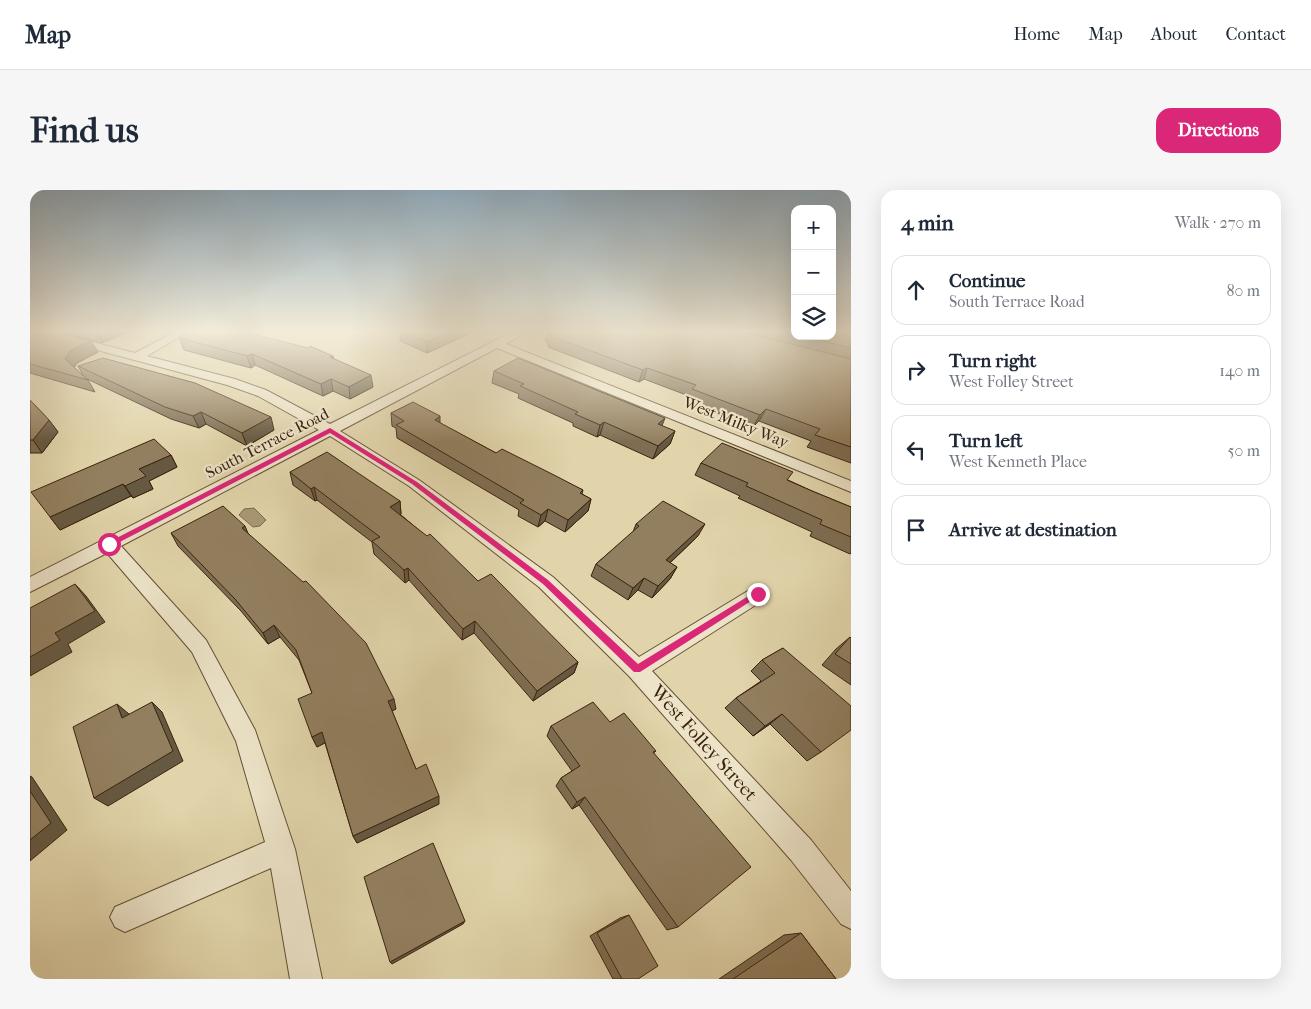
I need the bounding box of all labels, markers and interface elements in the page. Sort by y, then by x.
text: Map [25,21,71,49]
text: Home [1013,24,1060,45]
text: Map [1088,24,1123,45]
text: About [1151,24,1197,45]
text: Contact [1225,24,1286,45]
button: Directions [1156,108,1281,153]
text: Find us [30,110,139,151]
map controls [791,205,836,340]
button: + [791,205,836,250]
text: 4 min [901,211,954,235]
text: Walk · 270 m [1175,213,1261,232]
button: − [791,250,836,295]
text: Continue [949,270,1025,292]
icon: ahead [902,276,930,304]
text: 80 m [1226,281,1260,300]
text: South Terrace Road [949,292,1085,311]
button: layers [791,295,836,340]
text: Turn right [949,350,1036,372]
icon: right [902,356,930,384]
text: 140 m [1219,361,1260,380]
text: West Folley Street [949,372,1074,391]
street label: West Milky Way [680,392,792,452]
street label: South Terrace Road [202,404,332,482]
text: Turn left [949,430,1023,452]
icon: left [902,436,930,464]
text: 50 m [1228,441,1260,460]
text: West Kenneth Place [949,452,1087,471]
icon: arrive [902,516,930,544]
text: Arrive at destination [949,519,1117,541]
route start [98,533,121,556]
route end [747,583,770,606]
street label: West Folley Street [646,680,762,806]

